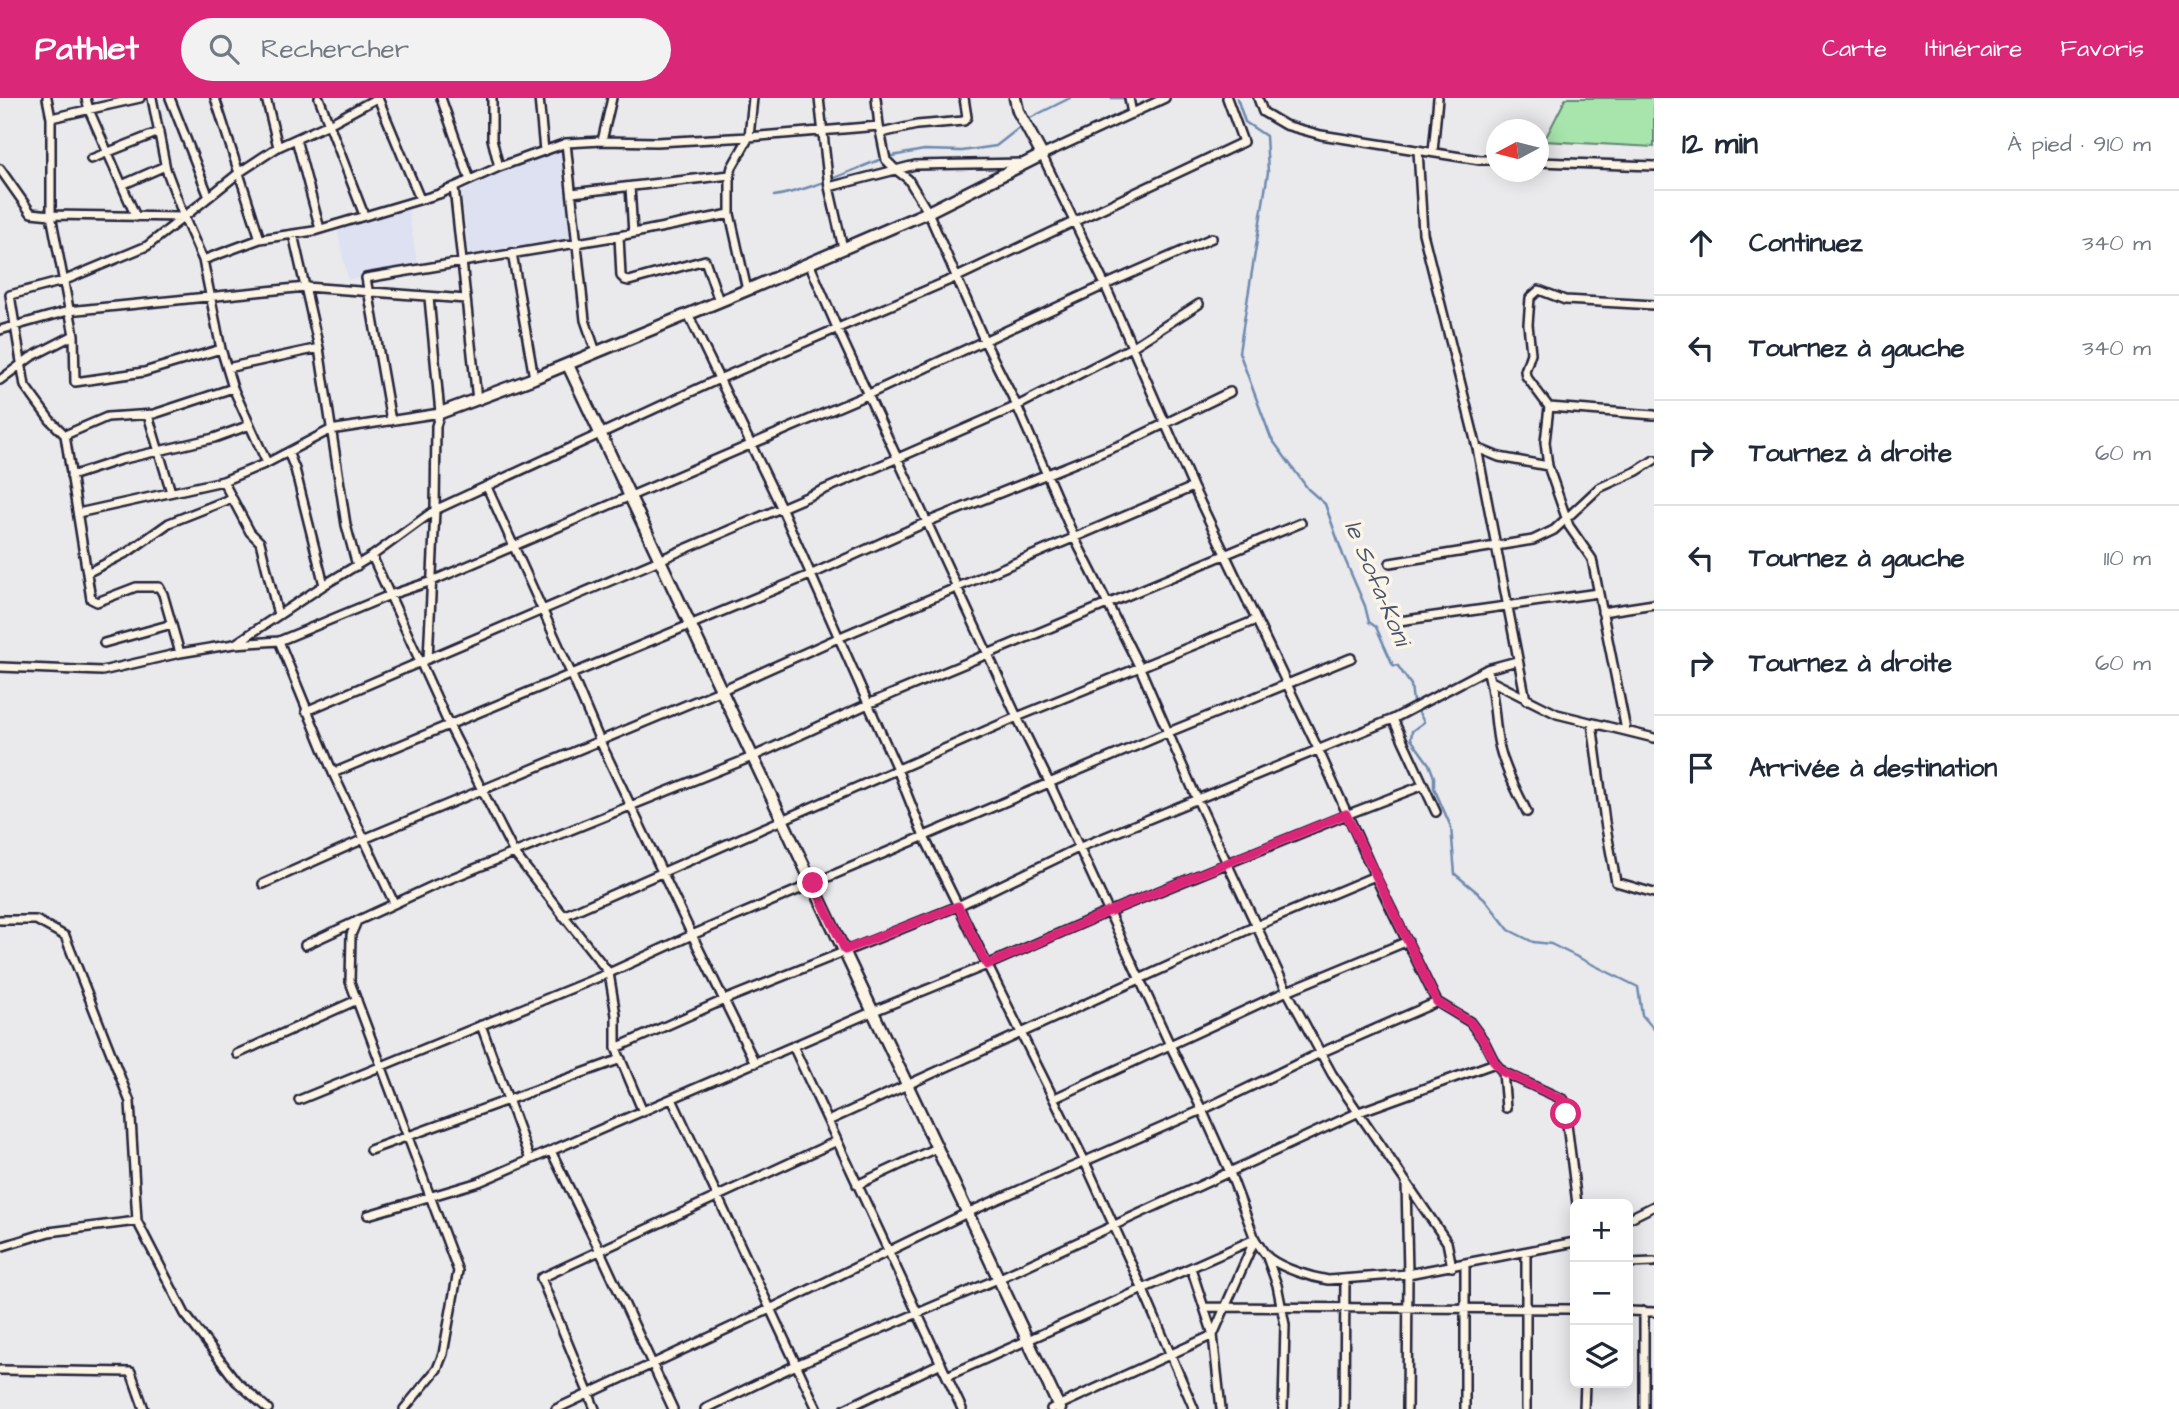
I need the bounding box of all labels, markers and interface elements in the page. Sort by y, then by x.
search box [181,18,671,81]
text: Pathlet [35,26,139,72]
icon: search [205,30,243,68]
text: Rechercher [261,31,409,67]
text: Carte [1822,32,1887,66]
text: Itinéraire [1925,32,2022,66]
text: Favoris [2060,32,2144,66]
north arrow [1486,119,1549,182]
text: 12 min [1682,123,1758,165]
text: À pied · 910 m [2007,128,2151,160]
icon: ahead [1682,224,1720,262]
text: Continuez [1749,225,1863,261]
text: 340 m [2082,227,2151,259]
icon: left [1682,329,1720,367]
text: Tournez à gauche [1749,330,1965,366]
text: 340 m [2082,332,2151,364]
icon: right [1682,434,1720,472]
text: Tournez à droite [1749,435,1952,471]
text: 60 m [2095,437,2151,469]
water label: le Sofa-Koni [1335,515,1420,654]
icon: left [1682,539,1720,577]
text: Tournez à gauche [1749,540,1965,576]
text: 110 m [2103,542,2151,574]
icon: right [1682,644,1720,682]
text: Tournez à droite [1749,645,1952,681]
text: 60 m [2095,647,2151,679]
icon: arrive [1682,749,1720,787]
text: Arrivée à destination [1749,750,1997,786]
route end [797,867,828,898]
route start [1550,1098,1581,1129]
map controls [1570,1199,1633,1388]
button: + [1570,1199,1633,1262]
button: − [1570,1262,1633,1325]
button: layers [1570,1325,1633,1388]

